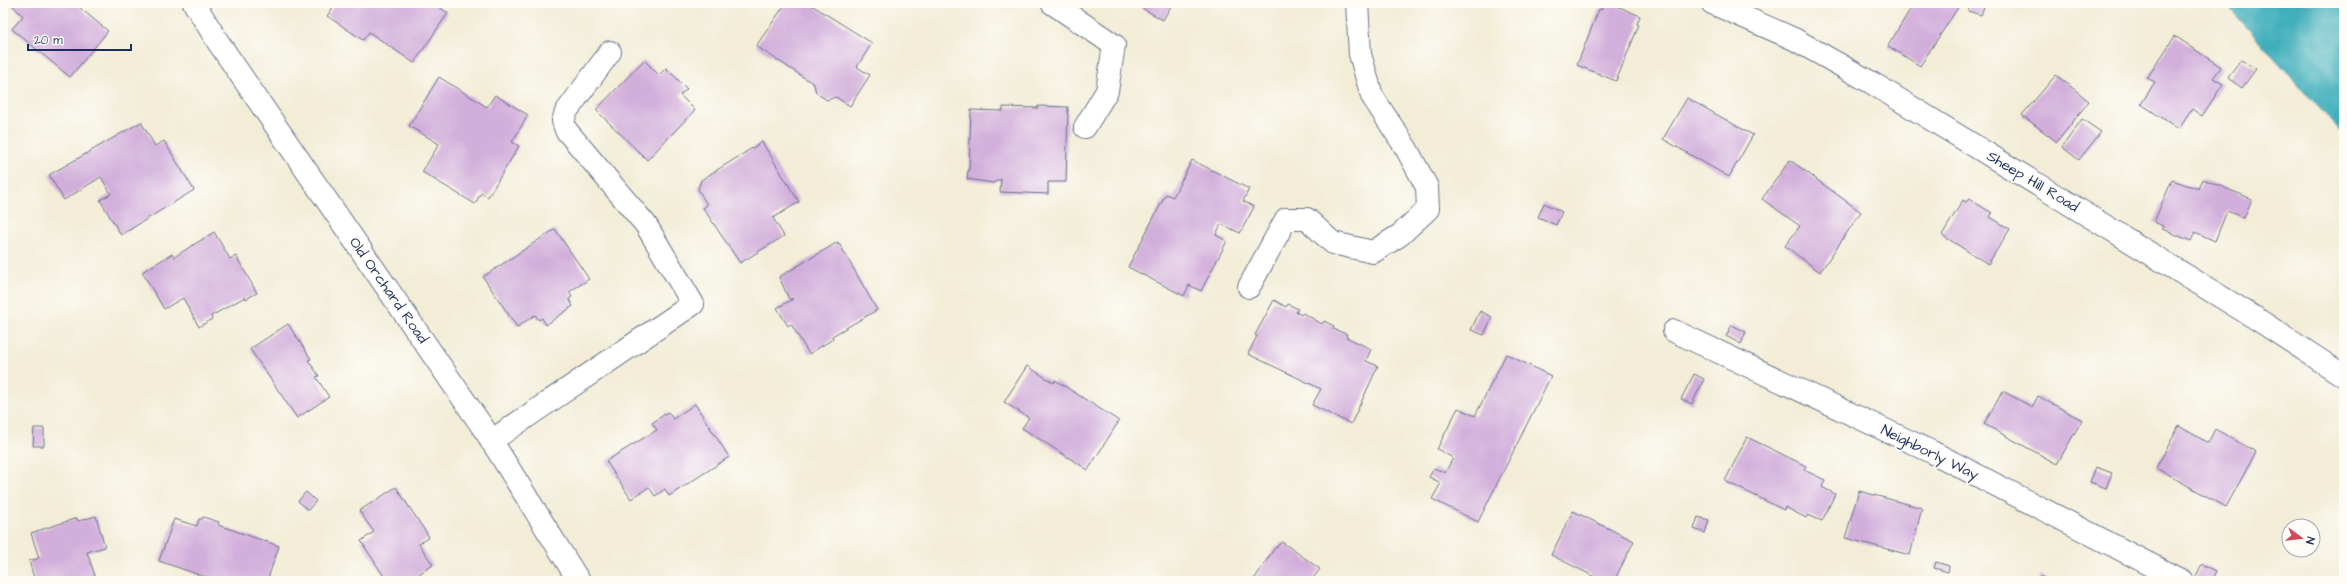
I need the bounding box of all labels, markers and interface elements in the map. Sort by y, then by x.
scale bar [28,26,131,52]
text: 20 m [34,32,63,49]
street label: Sheep Hill Road [1983,146,2083,217]
street label: Old Orchard Road [344,233,433,348]
street label: Neighborly Way [1877,420,1982,486]
north arrow [2281,518,2321,558]
text: N [2302,535,2318,546]

